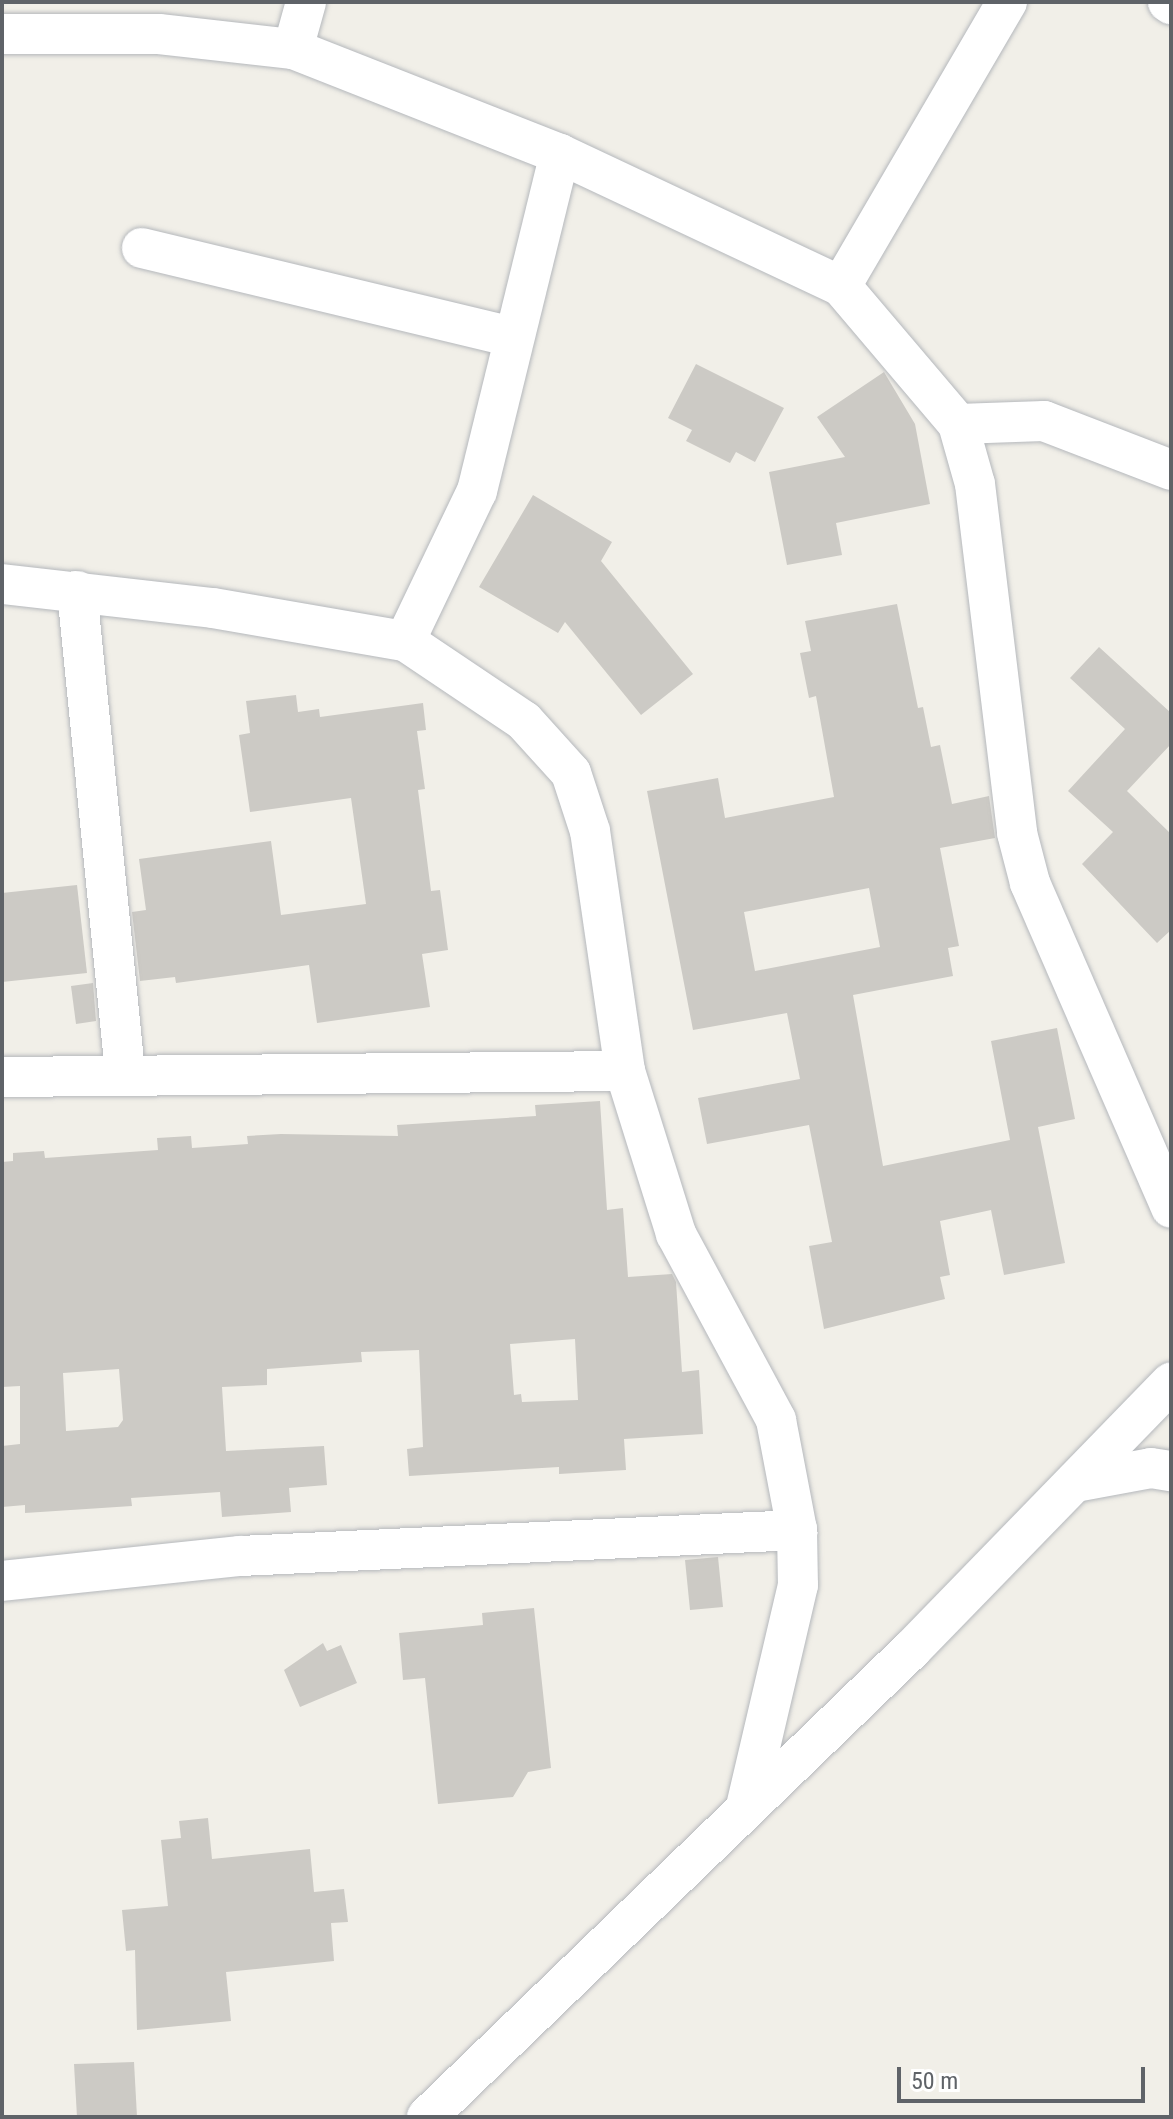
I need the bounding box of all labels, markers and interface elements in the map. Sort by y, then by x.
scale bar [901,2051,1149,2101]
text: 50 m [911,2067,958,2095]

